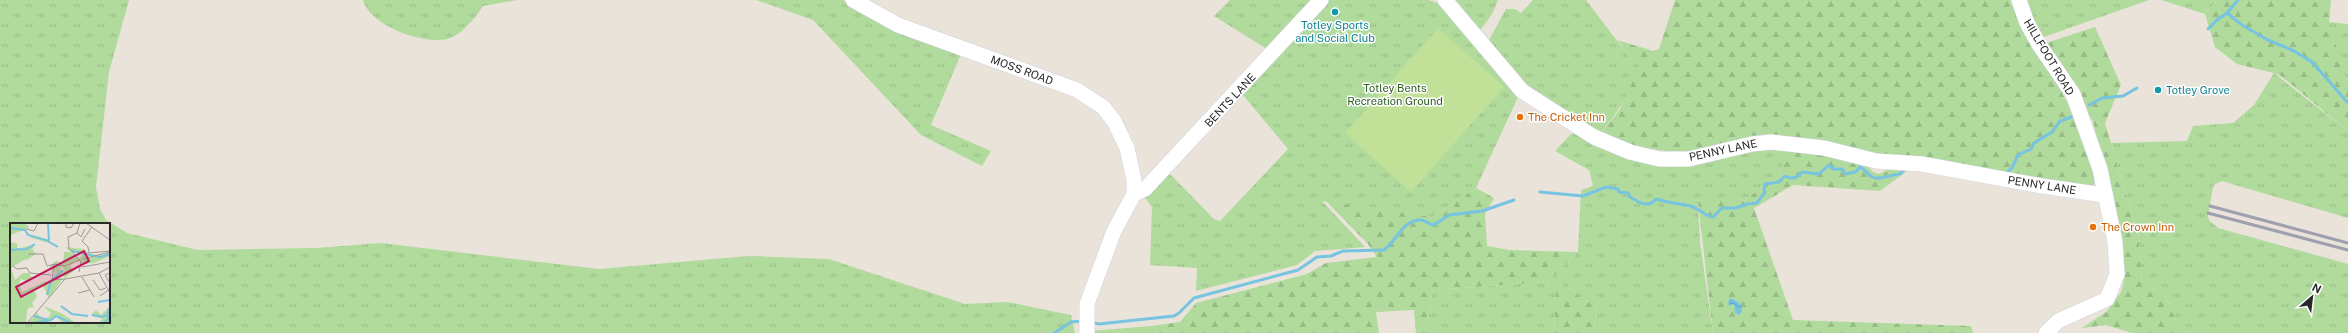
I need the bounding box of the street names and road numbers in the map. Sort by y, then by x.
street label: HILLFOOT ROAD [2022,17,2077,98]
street label: MOSS ROAD [989,53,1055,87]
street label: BENTS LANE [1202,71,1258,129]
street label: PENNY LANE [1688,137,1758,163]
street label: PENNY LANE [2007,174,2077,196]

